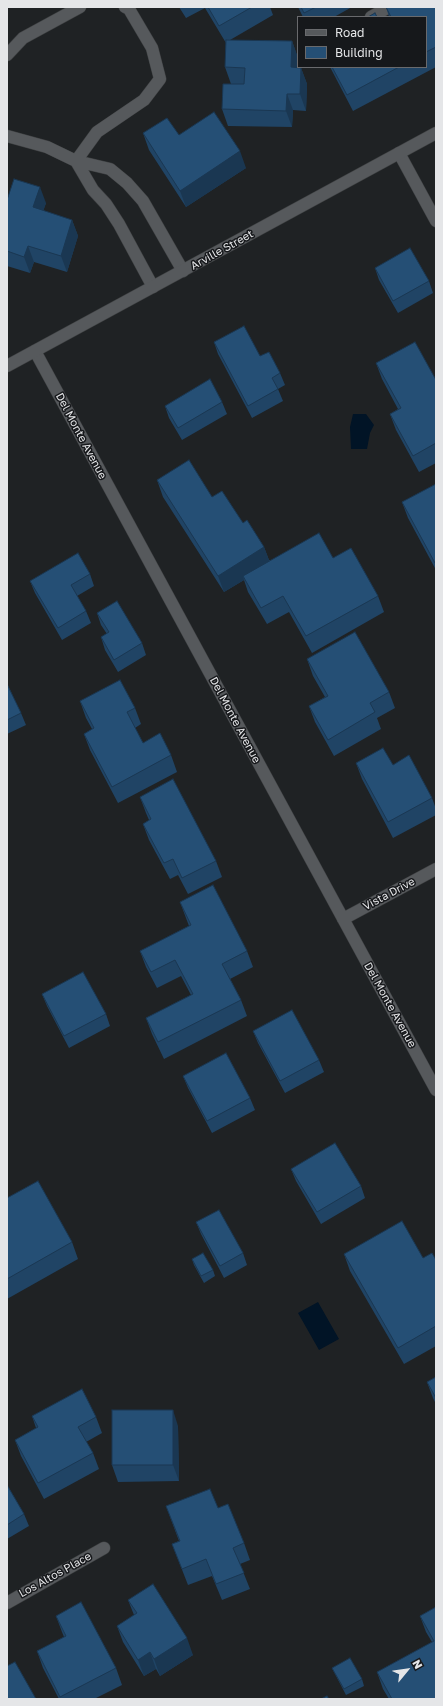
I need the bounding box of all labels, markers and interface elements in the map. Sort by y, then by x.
legend [297,16,427,68]
text: Road [335,25,364,40]
text: Building [335,45,383,60]
street label: Arville Street [188,227,256,273]
street label: Del Monte Avenue [53,391,109,481]
street label: Del Monte Avenue [207,675,263,765]
street label: Vista Drive [361,875,417,913]
street label: Del Monte Avenue [361,960,419,1050]
street label: Los Altos Place [17,1550,93,1600]
north arrow [387,1650,427,1690]
text: N [410,1657,426,1671]

